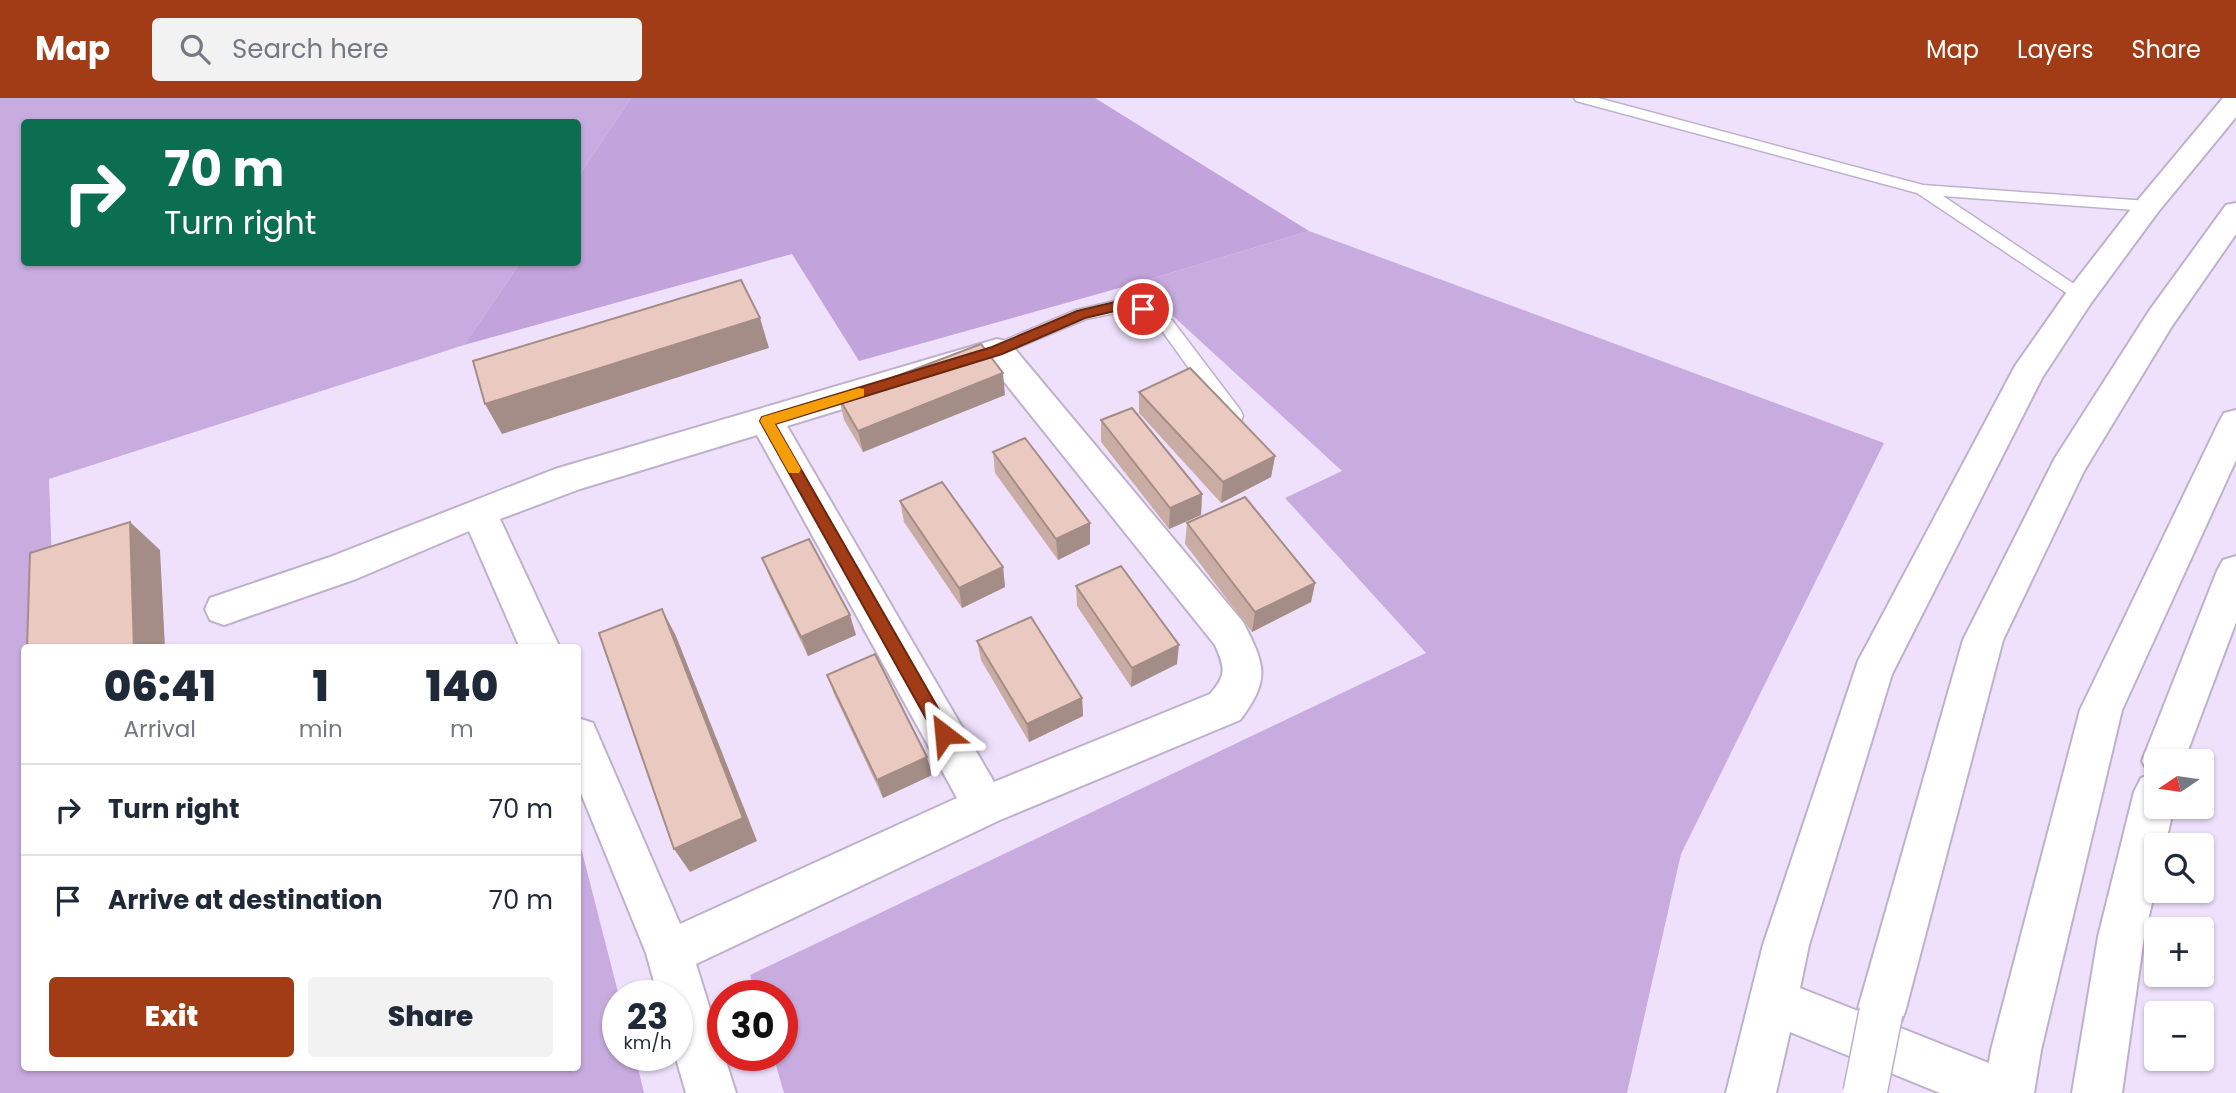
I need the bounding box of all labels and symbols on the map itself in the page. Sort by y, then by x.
pin [1113,279,1173,339]
position arrow [907,697,981,771]
north arrow [2144,749,2214,819]
speed limit sign: 30 [707,980,798,1071]

